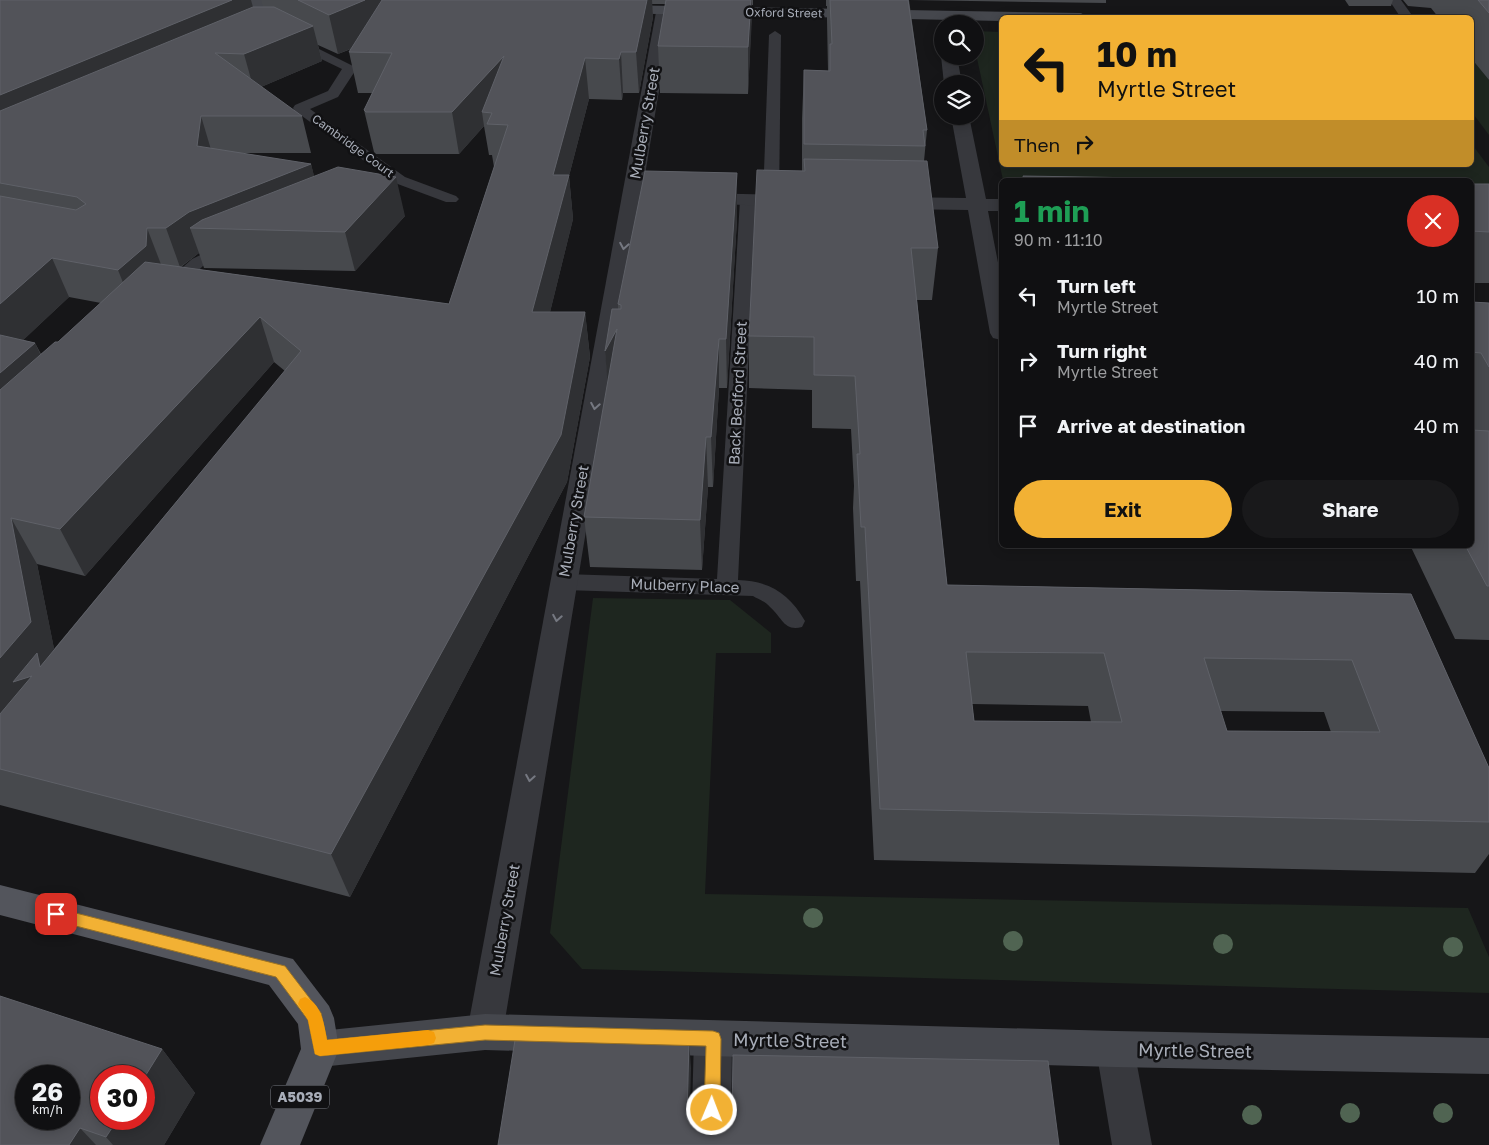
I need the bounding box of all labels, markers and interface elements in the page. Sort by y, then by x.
street label: Oxford Street [745,4,823,21]
map controls [934,15,984,125]
button: search [934,15,984,65]
text: 10 m [1097,33,1177,75]
icon: left [1014,35,1079,100]
street label: Mulberry Street [625,65,663,180]
button: layers [934,75,984,125]
text: Myrtle Street [1097,75,1236,102]
street label: Cambridge Court [309,111,397,181]
icon: right [1070,130,1098,158]
text: Then [1014,133,1060,156]
text: 1 min [1014,193,1090,229]
button: close [1407,195,1459,247]
text: 90 m · 11:10 [1014,230,1103,250]
one-way arrow [619,242,629,251]
text: Turn left [1057,274,1136,297]
icon: left [1014,282,1042,310]
text: 10 m [1416,284,1459,307]
text: Myrtle Street [1057,297,1158,317]
street label: Back Bedford Street [724,320,750,465]
text: Turn right [1057,339,1147,362]
icon: right [1014,347,1042,375]
text: 40 m [1414,349,1459,372]
text: Myrtle Street [1057,362,1158,382]
one-way arrow [591,402,601,411]
icon: arrive [1014,412,1042,440]
text: Arrive at destination [1057,414,1245,437]
text: 40 m [1414,414,1459,437]
street label: Mulberry Street [554,463,592,578]
button: Exit [1014,480,1232,538]
button: Share [1242,480,1459,538]
street label: Mulberry Place [630,574,740,596]
one-way arrow [553,613,563,622]
one-way arrow [525,774,535,782]
street label: Mulberry Street [485,862,523,977]
pin [35,893,77,935]
icon: arrive [42,900,70,928]
street label: Myrtle Street [733,1028,847,1052]
street label: Myrtle Street [1138,1038,1252,1062]
speed limit sign: 30 [90,1065,155,1130]
text: 26 [32,1076,63,1107]
position arrow [685,1083,737,1135]
road number: A5039 [271,1086,329,1108]
text: km/h [32,1102,63,1117]

